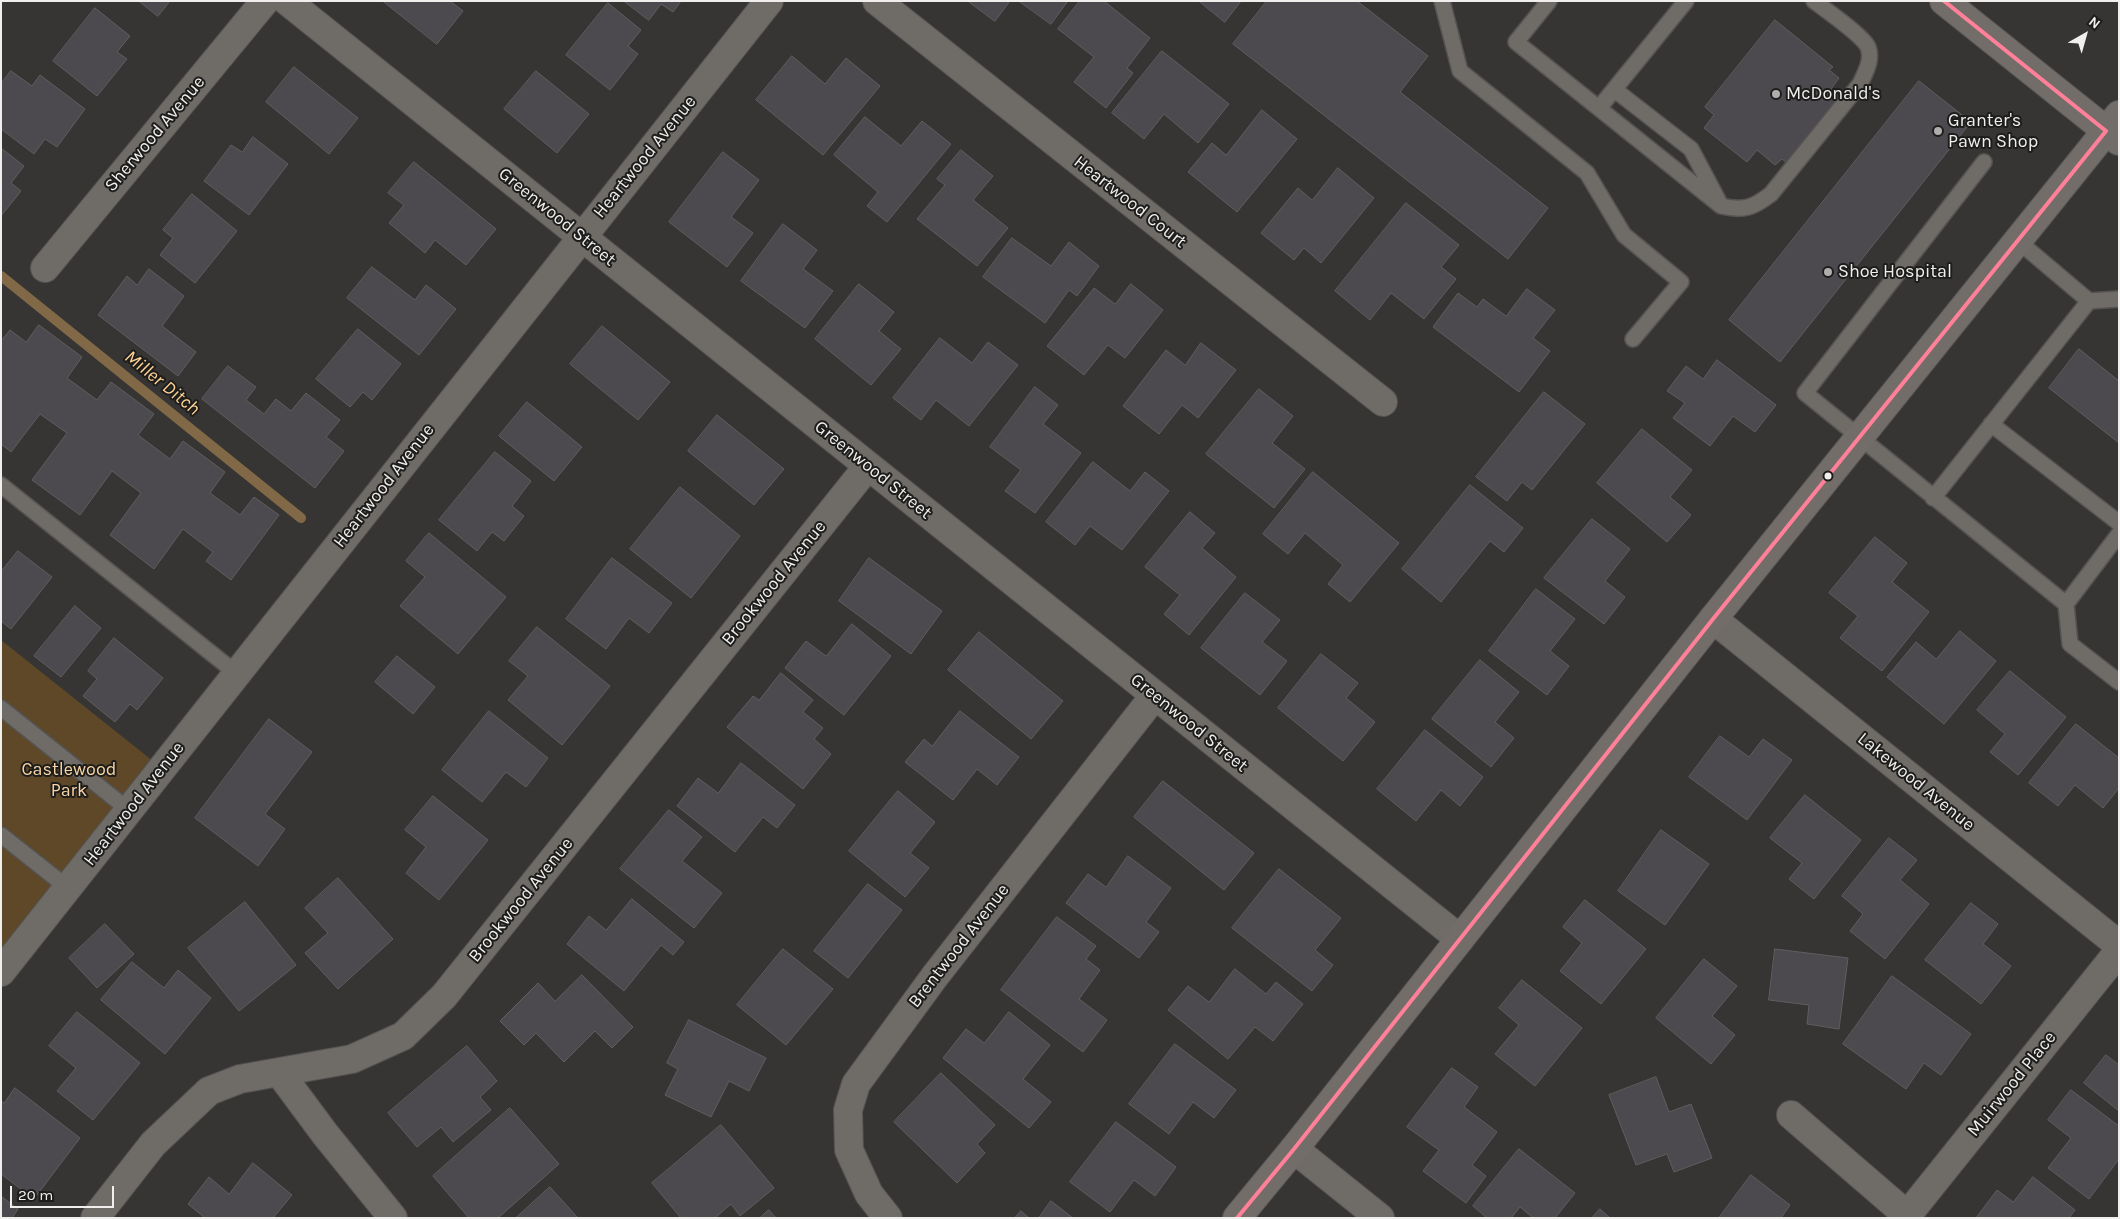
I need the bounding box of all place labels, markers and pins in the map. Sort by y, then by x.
place label: McDonald's [1786,83,1881,105]
marker: McDonald's [1770,88,1782,100]
place label: Granter's Pawn Shop [1948,110,2038,152]
marker: Granter's Pawn Shop [1932,125,1944,137]
place label: Shoe Hospital [1838,261,1952,283]
marker: Shoe Hospital [1822,266,1834,278]
unlabelled marker [1823,471,1833,481]

